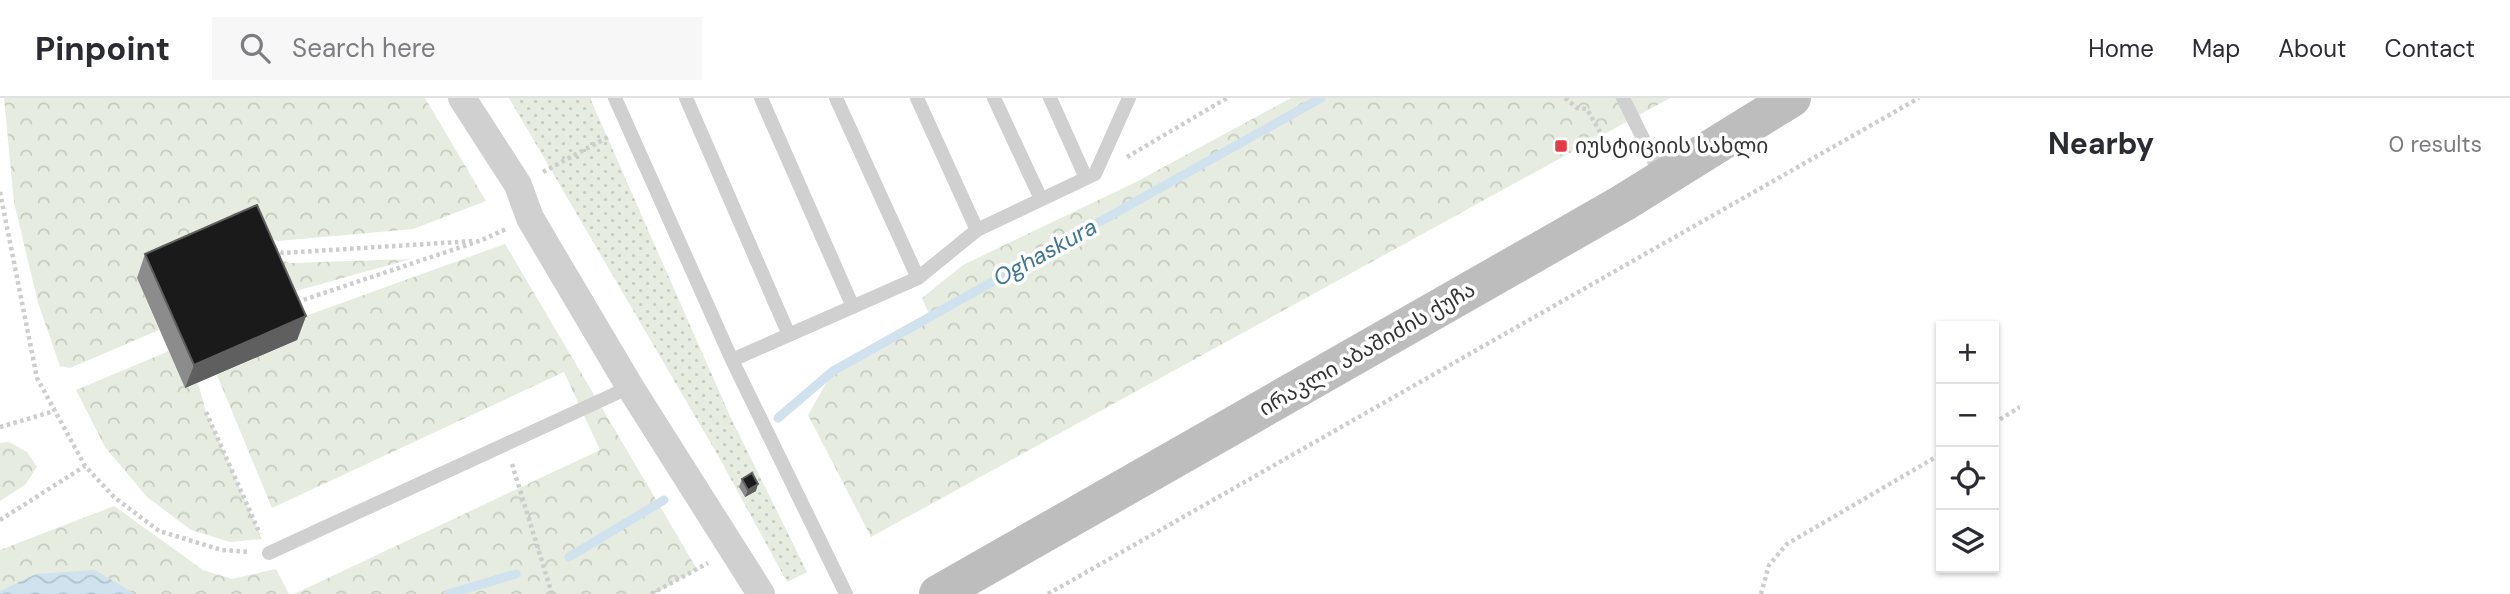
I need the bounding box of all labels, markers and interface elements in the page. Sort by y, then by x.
search box [212,17,702,80]
text: Pinpoint [35,27,170,70]
icon: search [236,29,274,67]
text: Search here [292,31,436,65]
text: Home [2088,33,2154,64]
text: Map [2192,33,2240,64]
text: About [2278,33,2347,64]
text: Contact [2385,33,2475,64]
text: Nearby [2048,124,2154,163]
text: 0 results [2389,129,2482,159]
place label: იუსტიციის სახლი [1575,132,1768,160]
marker: იუსტიციის სახლი [1553,138,1569,154]
water label: Oghaskura [988,211,1102,293]
street label: ირაკლი აბაშიძის ქუჩა [1254,276,1480,422]
map controls [1936,321,1999,573]
button: + [1936,321,1999,384]
button: − [1936,384,1999,447]
button: locate [1936,447,1999,510]
button: layers [1936,510,1999,573]

